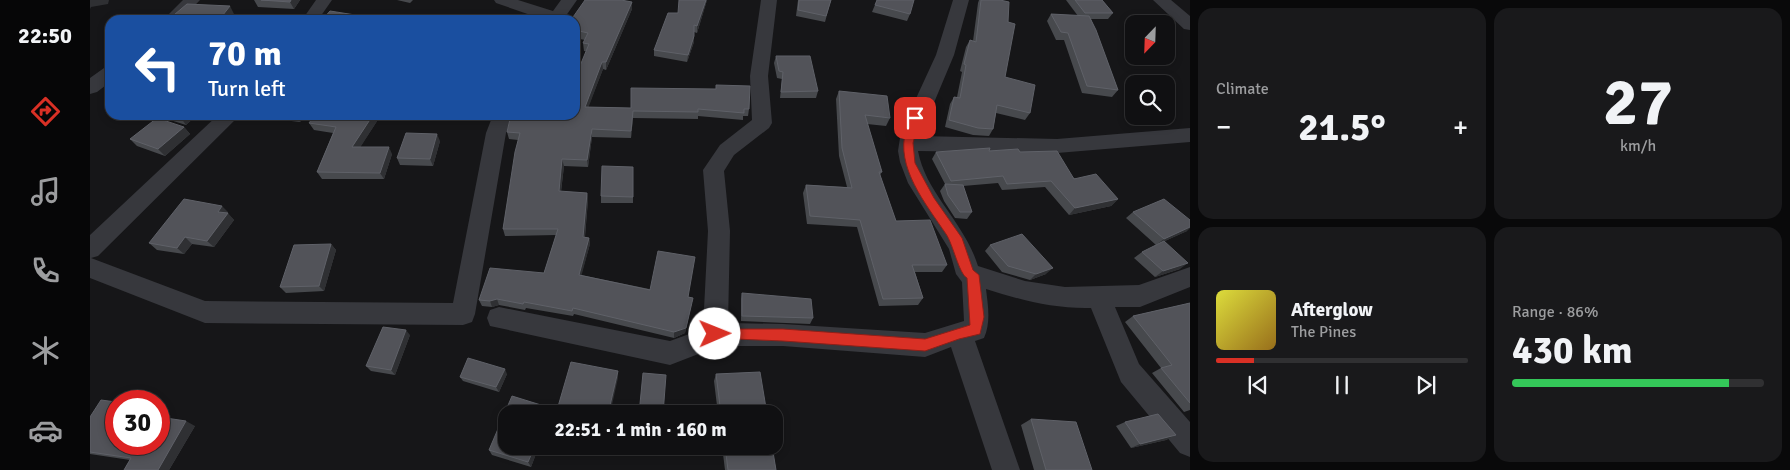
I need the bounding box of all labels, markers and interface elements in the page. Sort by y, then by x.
north arrow [1125,15,1175,65]
map controls [1125,15,1175,125]
text: 22:50 [18,22,72,49]
text: 70 m [208,32,282,75]
icon: left [125,35,190,100]
text: 27 [1603,63,1673,143]
text: Turn left [208,75,286,102]
button: search [1125,75,1175,125]
text: Climate [1216,79,1269,99]
icon: directions [28,94,63,129]
pin [894,97,936,139]
icon: arrive [901,104,929,132]
text: 21.5° [1298,104,1386,151]
text: − [1216,110,1231,144]
text: + [1453,110,1468,144]
text: km/h [1620,136,1656,156]
icon: music [28,174,63,209]
icon: phone [28,253,63,288]
text: Afterglow [1291,298,1373,322]
text: Range · 86% [1512,302,1598,322]
position arrow [688,307,740,359]
text: The Pines [1291,322,1356,342]
text: 430 km [1512,327,1633,374]
icon: climate [28,333,63,368]
icon: previous [1244,371,1272,399]
icon: pause [1328,371,1356,399]
icon: next [1412,371,1440,399]
speed limit sign: 30 [105,390,170,455]
icon: car [28,413,63,448]
text: 22:51 · 1 min · 160 m [554,418,727,442]

